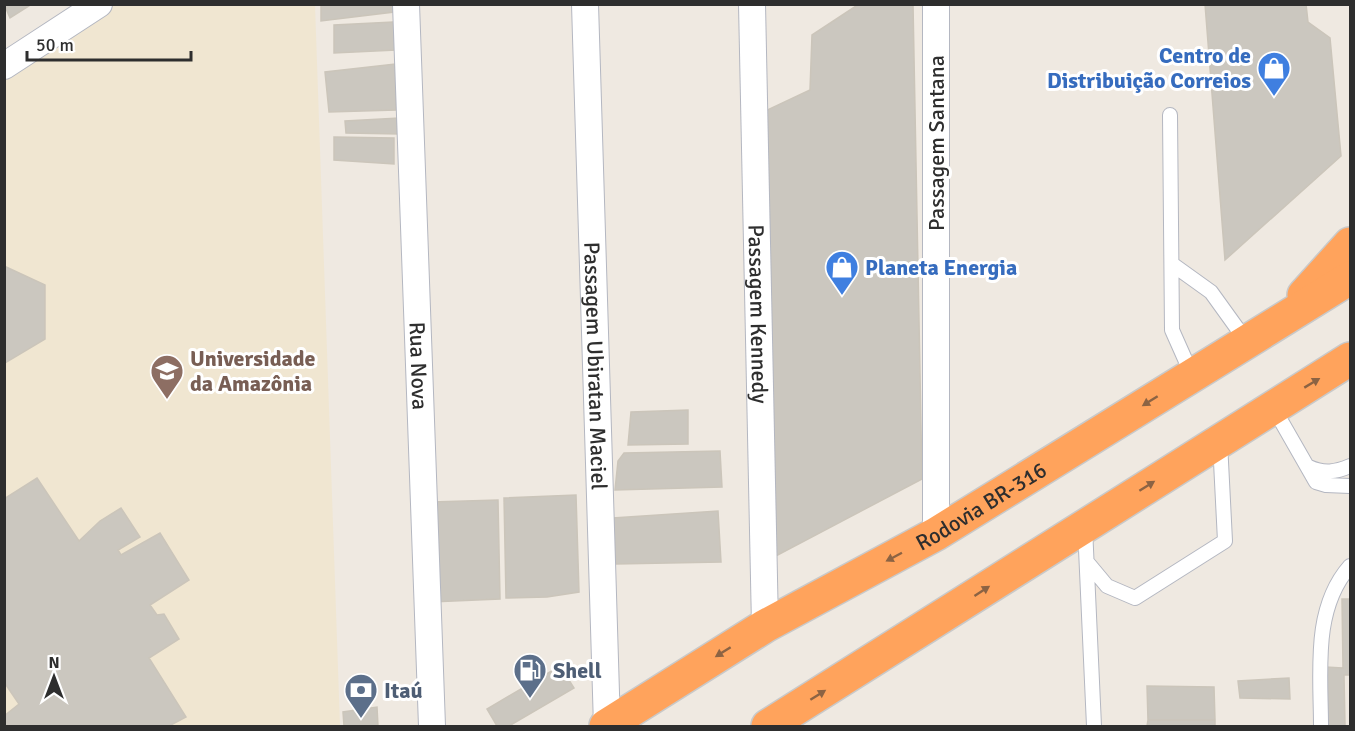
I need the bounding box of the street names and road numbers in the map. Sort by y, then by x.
street label: Passagem Santana [923,55,950,231]
street label: Passagem Kennedy [743,224,773,405]
street label: Passagem Ubiratan Maciel [578,241,613,490]
street label: Rua Nova [403,321,434,410]
street label: Rodovia BR-316 [911,456,1052,556]

